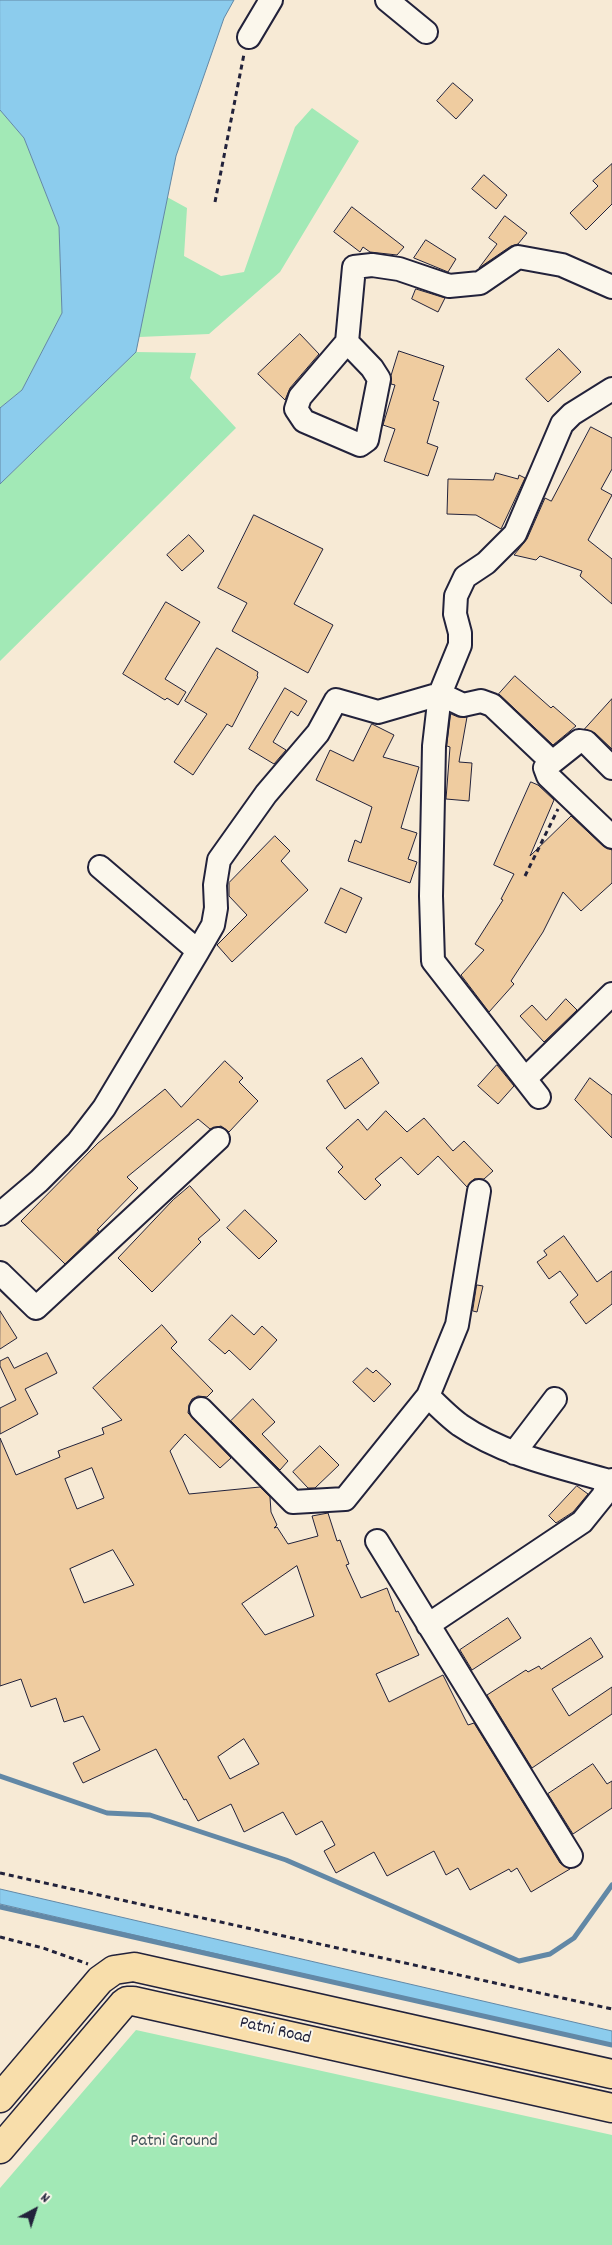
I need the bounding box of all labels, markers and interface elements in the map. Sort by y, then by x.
street label: Patni Road [237,2013,313,2051]
park label: Patni Ground [130,2132,218,2154]
north arrow [10,2185,60,2235]
text: N [36,2189,54,2208]

